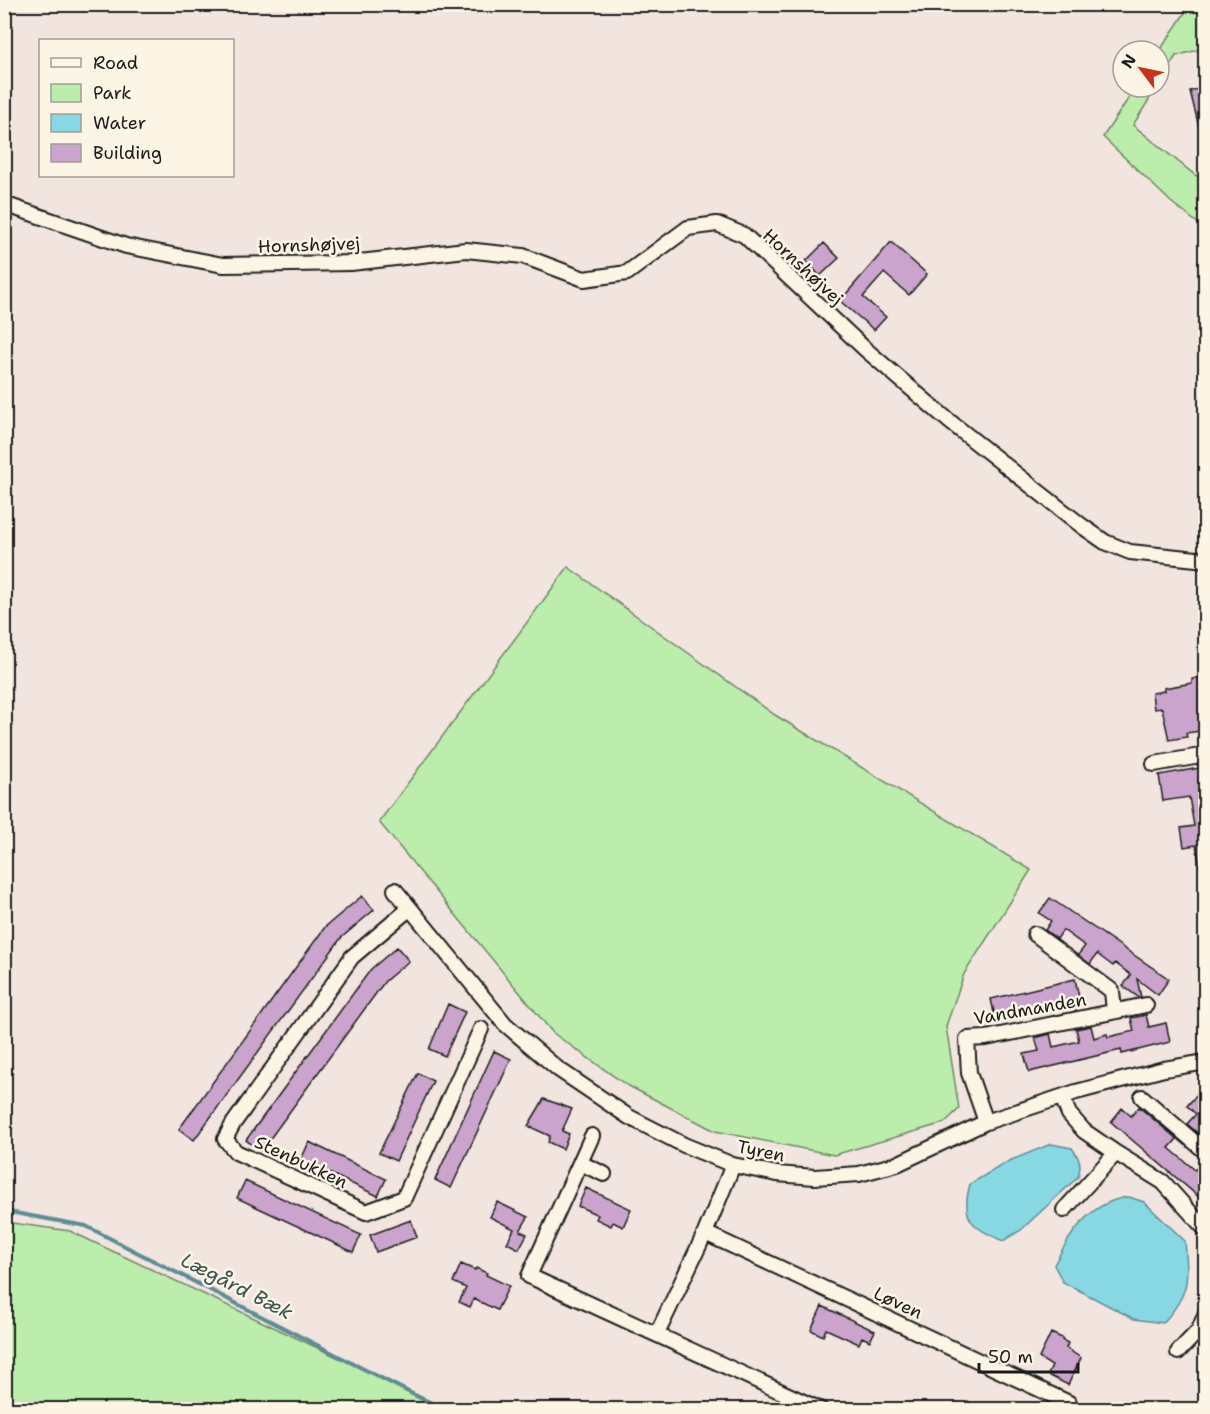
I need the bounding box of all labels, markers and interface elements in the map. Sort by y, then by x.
legend [39,39,234,177]
north arrow [1111,39,1171,99]
text: N [1116,50,1141,72]
text: Road [93,51,138,75]
text: Park [93,81,132,105]
text: Water [93,111,146,135]
text: Building [93,141,162,165]
street label: Hornshøjvej [757,223,849,311]
street label: Hornshøjvej [257,231,361,259]
street label: Vandmanden [972,987,1088,1031]
street label: Stenbukken [251,1130,351,1194]
street label: Tyren [735,1134,787,1168]
water label: Lægård Bæk [177,1247,298,1326]
street label: Løven [870,1281,926,1325]
scale bar [979,1336,1078,1374]
text: 50 m [988,1345,1033,1369]

